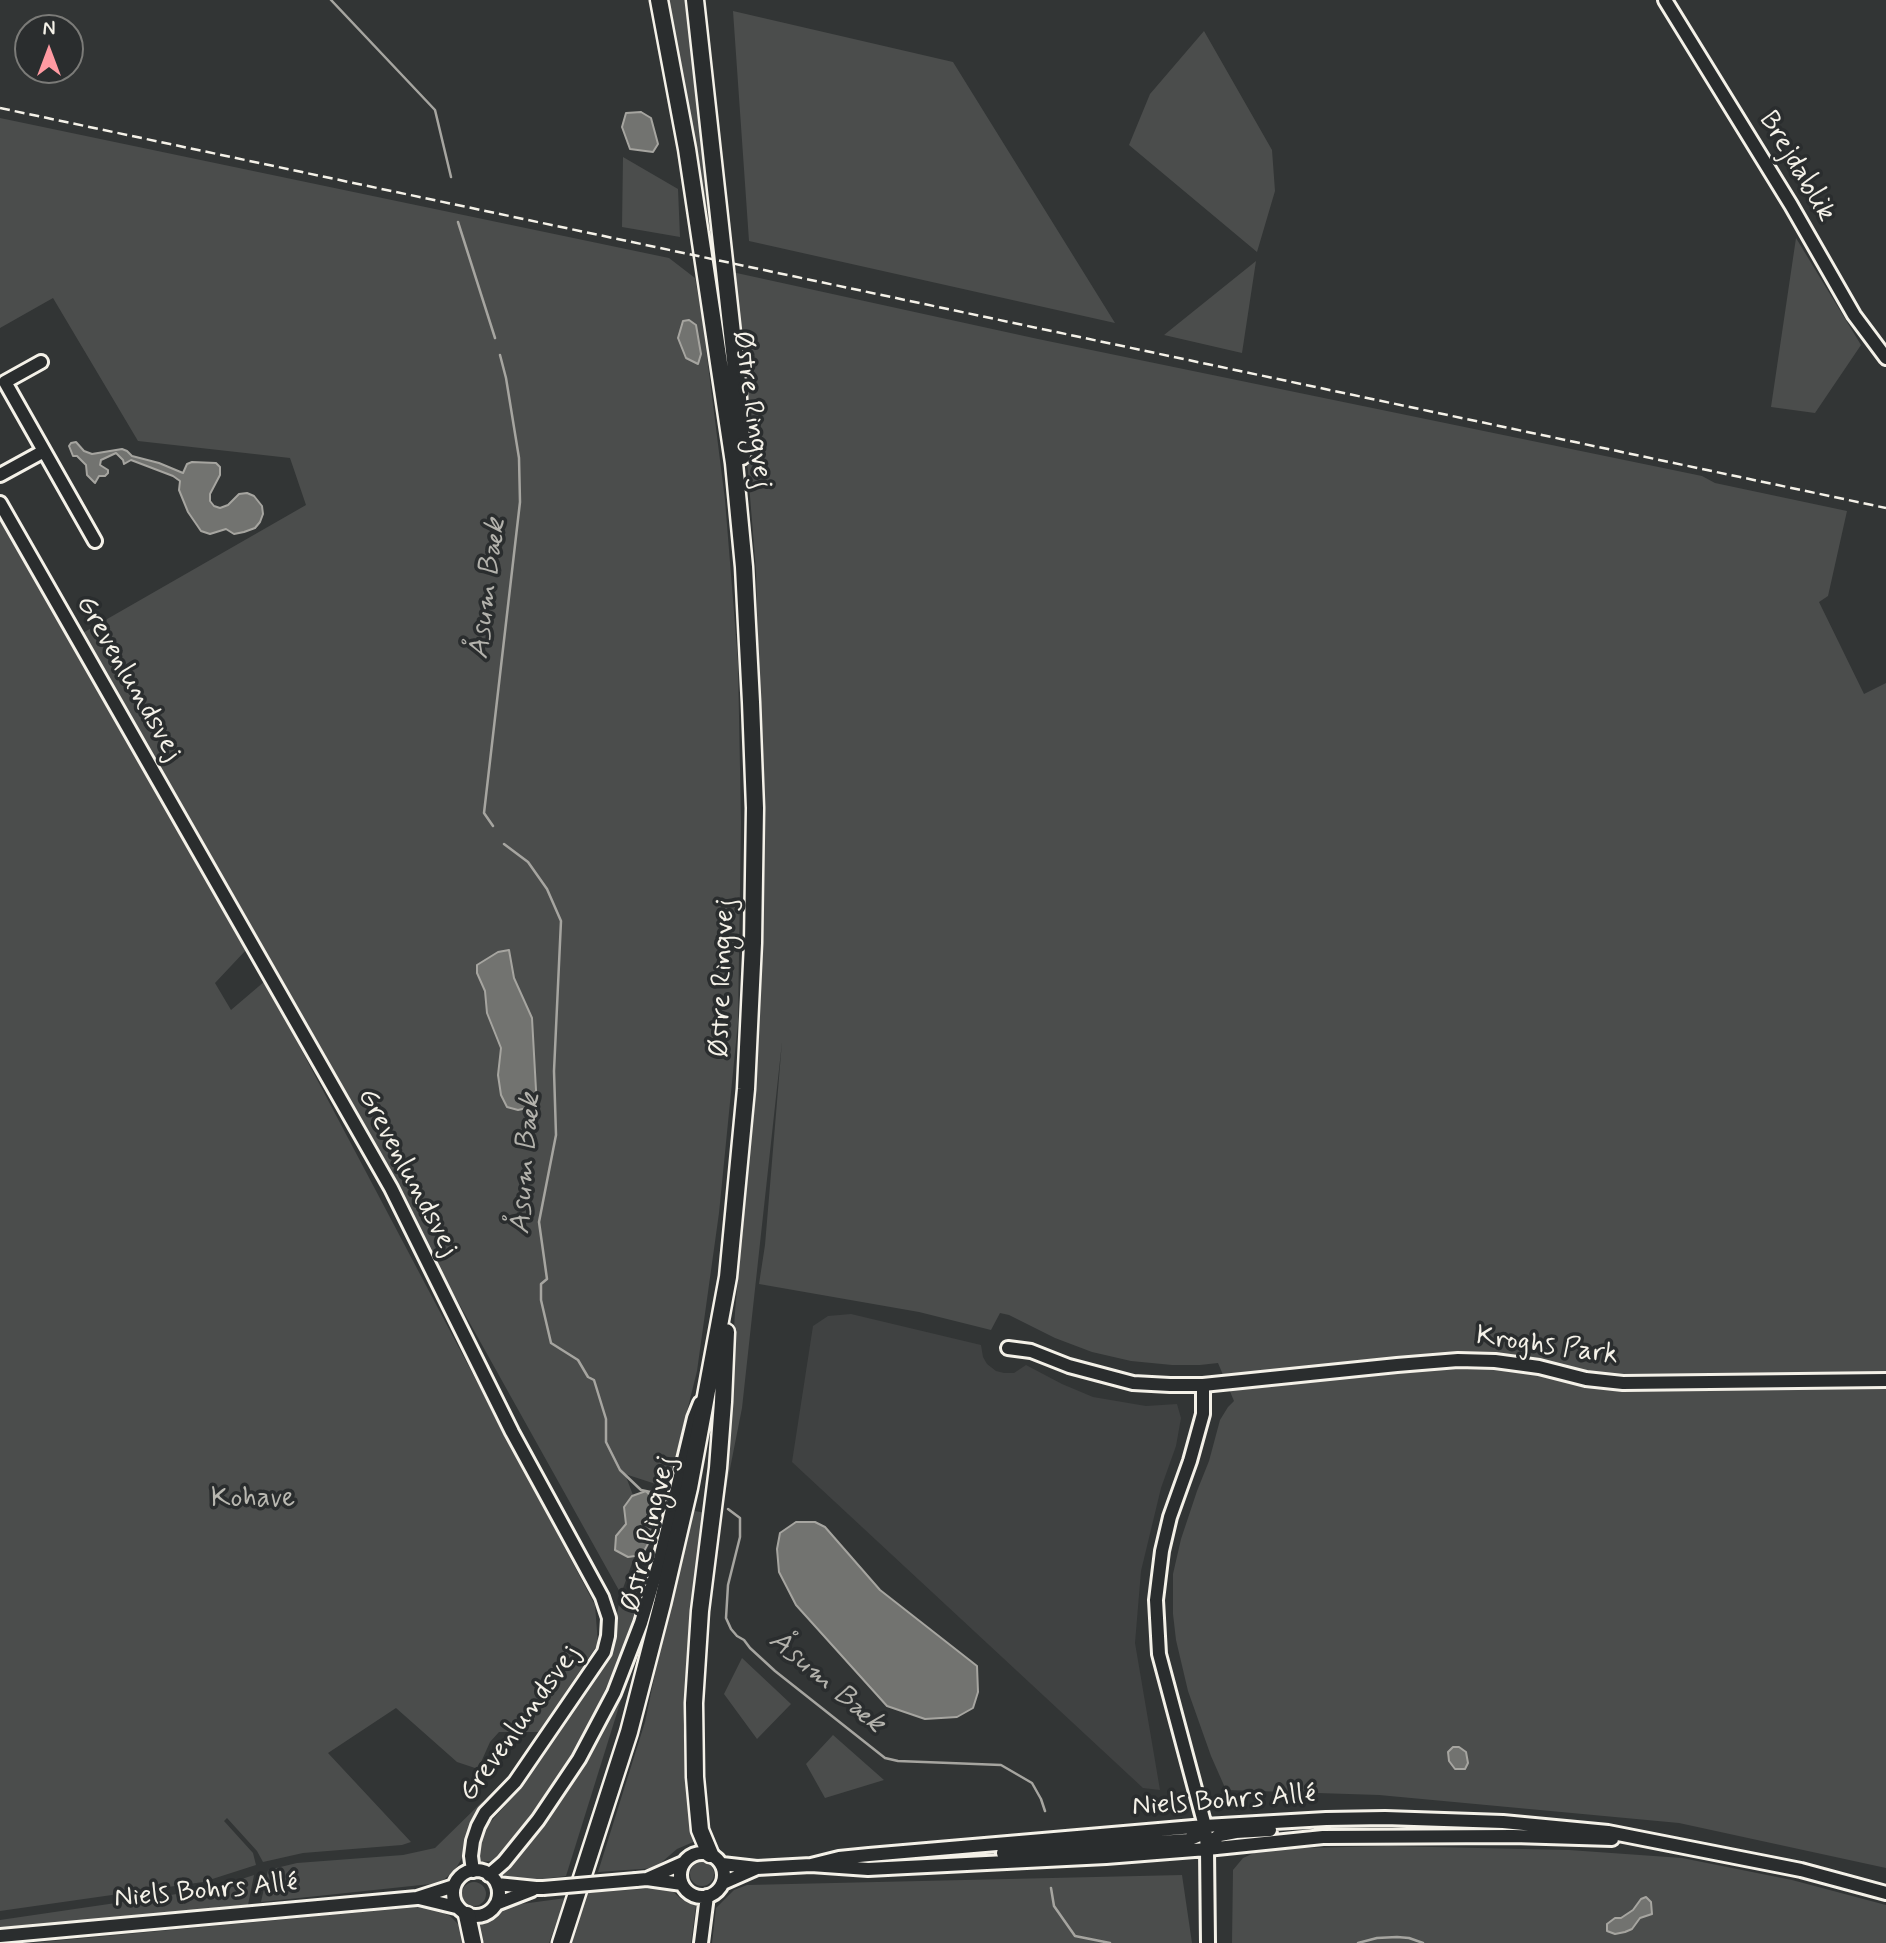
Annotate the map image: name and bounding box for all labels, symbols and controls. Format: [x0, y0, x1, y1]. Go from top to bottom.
north arrow [14, 14, 84, 84]
text: N [43, 17, 55, 42]
street label: Brejdablik [1750, 106, 1842, 228]
street label: Østre Ringvej [723, 329, 779, 491]
water label: Åsum Bæk [463, 517, 515, 661]
street label: Grevenlundsvej [67, 590, 189, 768]
street label: Østre Ringvej [704, 898, 744, 1058]
street label: Grevenlundsvej [349, 1083, 465, 1263]
water label: Åsum Bæk [504, 1092, 550, 1236]
street label: Kroghs Park [1474, 1320, 1620, 1374]
street label: Østre Ringvej [616, 1453, 684, 1615]
park label: Kohave [211, 1483, 295, 1517]
water label: Åsum Bæk [760, 1624, 892, 1742]
street label: Grevenlundsvej [453, 1639, 589, 1809]
street label: Niels Bohrs Allé [1131, 1779, 1317, 1825]
street label: Niels Bohrs Allé [113, 1867, 299, 1917]

